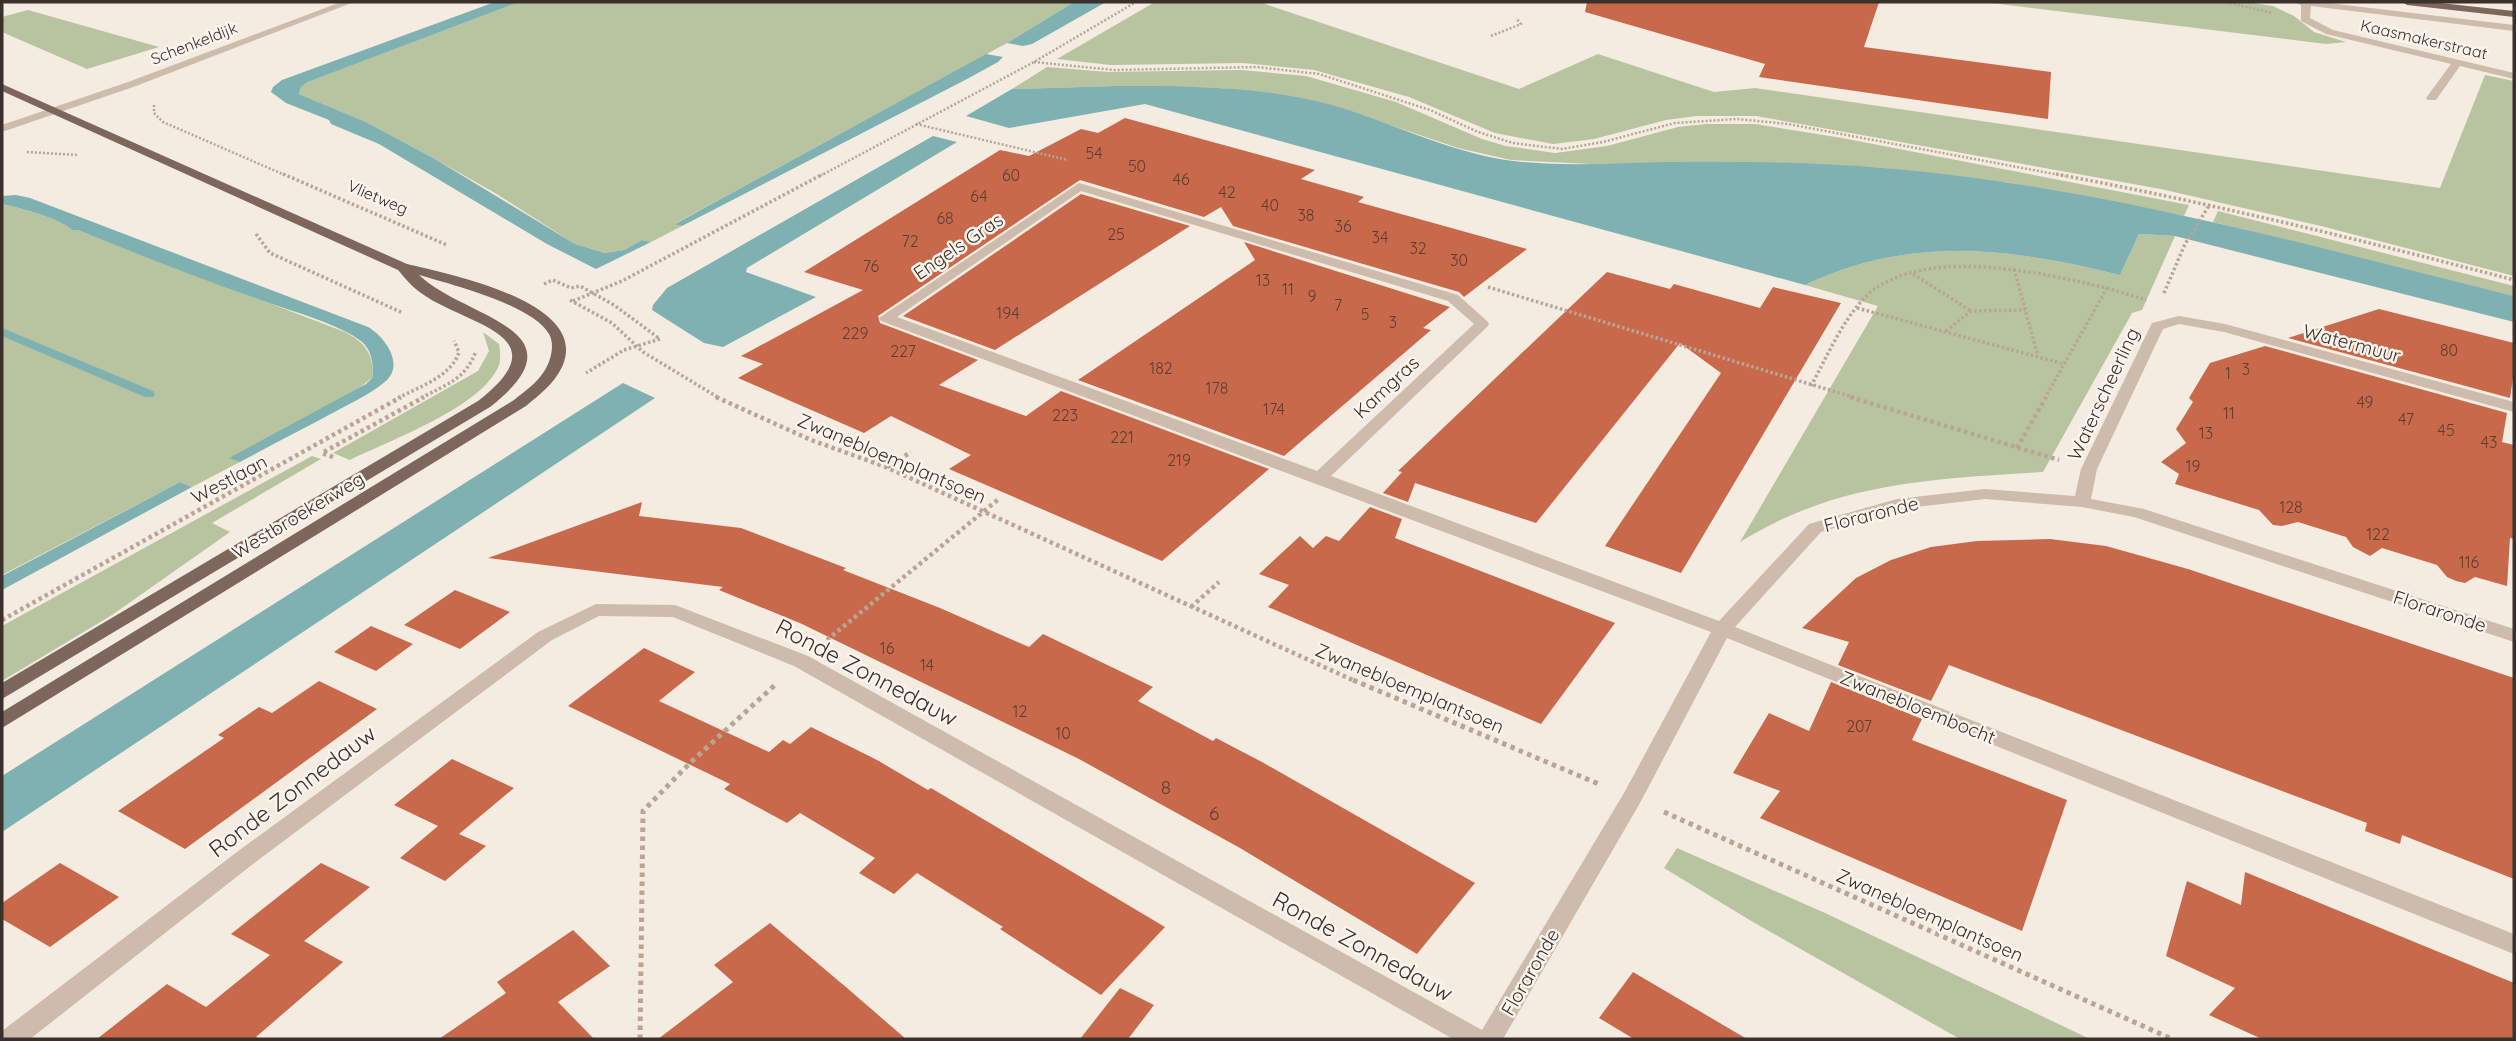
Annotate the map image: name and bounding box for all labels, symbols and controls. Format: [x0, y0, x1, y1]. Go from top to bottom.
street label: Kaasmakerstraat [2359, 15, 2489, 63]
street label: Schenkeldijk [148, 17, 240, 69]
house number: 54 [1085, 143, 1103, 163]
house number: 50 [1128, 156, 1146, 176]
house number: 60 [1002, 165, 1020, 185]
house number: 46 [1172, 169, 1190, 189]
street label: Vlietweg [345, 175, 411, 219]
house number: 42 [1218, 182, 1236, 202]
house number: 64 [970, 186, 988, 206]
house number: 40 [1261, 195, 1279, 215]
house number: 38 [1297, 205, 1315, 225]
street label: Engels Gras [909, 207, 1008, 285]
house number: 68 [936, 208, 954, 228]
house number: 36 [1335, 216, 1352, 236]
house number: 25 [1107, 224, 1125, 244]
house number: 34 [1372, 227, 1388, 247]
house number: 72 [901, 231, 919, 251]
house number: 32 [1409, 238, 1427, 258]
house number: 30 [1450, 250, 1468, 270]
house number: 76 [863, 256, 880, 276]
house number: 13 [1256, 270, 1270, 290]
house number: 11 [1282, 279, 1294, 299]
house number: 9 [1308, 286, 1317, 306]
house number: 7 [1334, 295, 1342, 315]
house number: 194 [996, 303, 1020, 323]
house number: 5 [1361, 304, 1369, 324]
house number: 3 [1389, 312, 1397, 332]
street label: Watermuur [2300, 318, 2404, 368]
house number: 229 [842, 323, 868, 343]
street label: Waterscheerling [2062, 324, 2144, 464]
house number: 80 [2440, 340, 2458, 360]
house number: 227 [890, 341, 916, 361]
street label: Kamgras [1348, 351, 1424, 423]
house number: 182 [1149, 358, 1173, 378]
house number: 3 [2242, 359, 2250, 379]
house number: 1 [2225, 363, 2231, 383]
house number: 178 [1206, 378, 1228, 398]
house number: 49 [2356, 392, 2374, 412]
house number: 174 [1263, 399, 1285, 419]
house number: 11 [2223, 403, 2235, 423]
house number: 223 [1052, 405, 1078, 425]
street label: Zwanebloemplantsoen [794, 407, 990, 509]
house number: 47 [2398, 409, 2414, 429]
house number: 45 [2437, 420, 2455, 440]
house number: 13 [2199, 423, 2213, 443]
house number: 221 [1110, 427, 1134, 447]
house number: 43 [2481, 432, 2497, 452]
street label: Westlaan [187, 449, 271, 509]
house number: 219 [1167, 450, 1191, 470]
house number: 19 [2186, 456, 2200, 476]
street label: Westbroekerweg [227, 466, 369, 564]
street label: Floraronde [1821, 491, 1921, 537]
house number: 128 [2279, 497, 2303, 517]
house number: 122 [2366, 524, 2390, 544]
house number: 116 [2459, 552, 2480, 572]
street label: Floraronde [2390, 585, 2490, 637]
street label: Ronde Zonnedauw [771, 612, 963, 732]
street label: Zwanebloemplantsoen [1312, 637, 1508, 739]
house number: 16 [880, 638, 895, 658]
house number: 14 [920, 655, 934, 675]
street label: Zwanebloembocht [1837, 665, 1999, 749]
house number: 12 [1013, 701, 1028, 721]
house number: 207 [1846, 716, 1872, 736]
street label: Ronde Zonnedauw [203, 719, 381, 863]
house number: 10 [1055, 723, 1071, 743]
house number: 8 [1161, 775, 1171, 799]
house number: 6 [1209, 801, 1219, 825]
street label: Zwanebloemplantsoen [1833, 863, 2027, 967]
street label: Ronde Zonnedauw [1268, 884, 1458, 1008]
street label: Floraronde [1495, 924, 1565, 1020]

